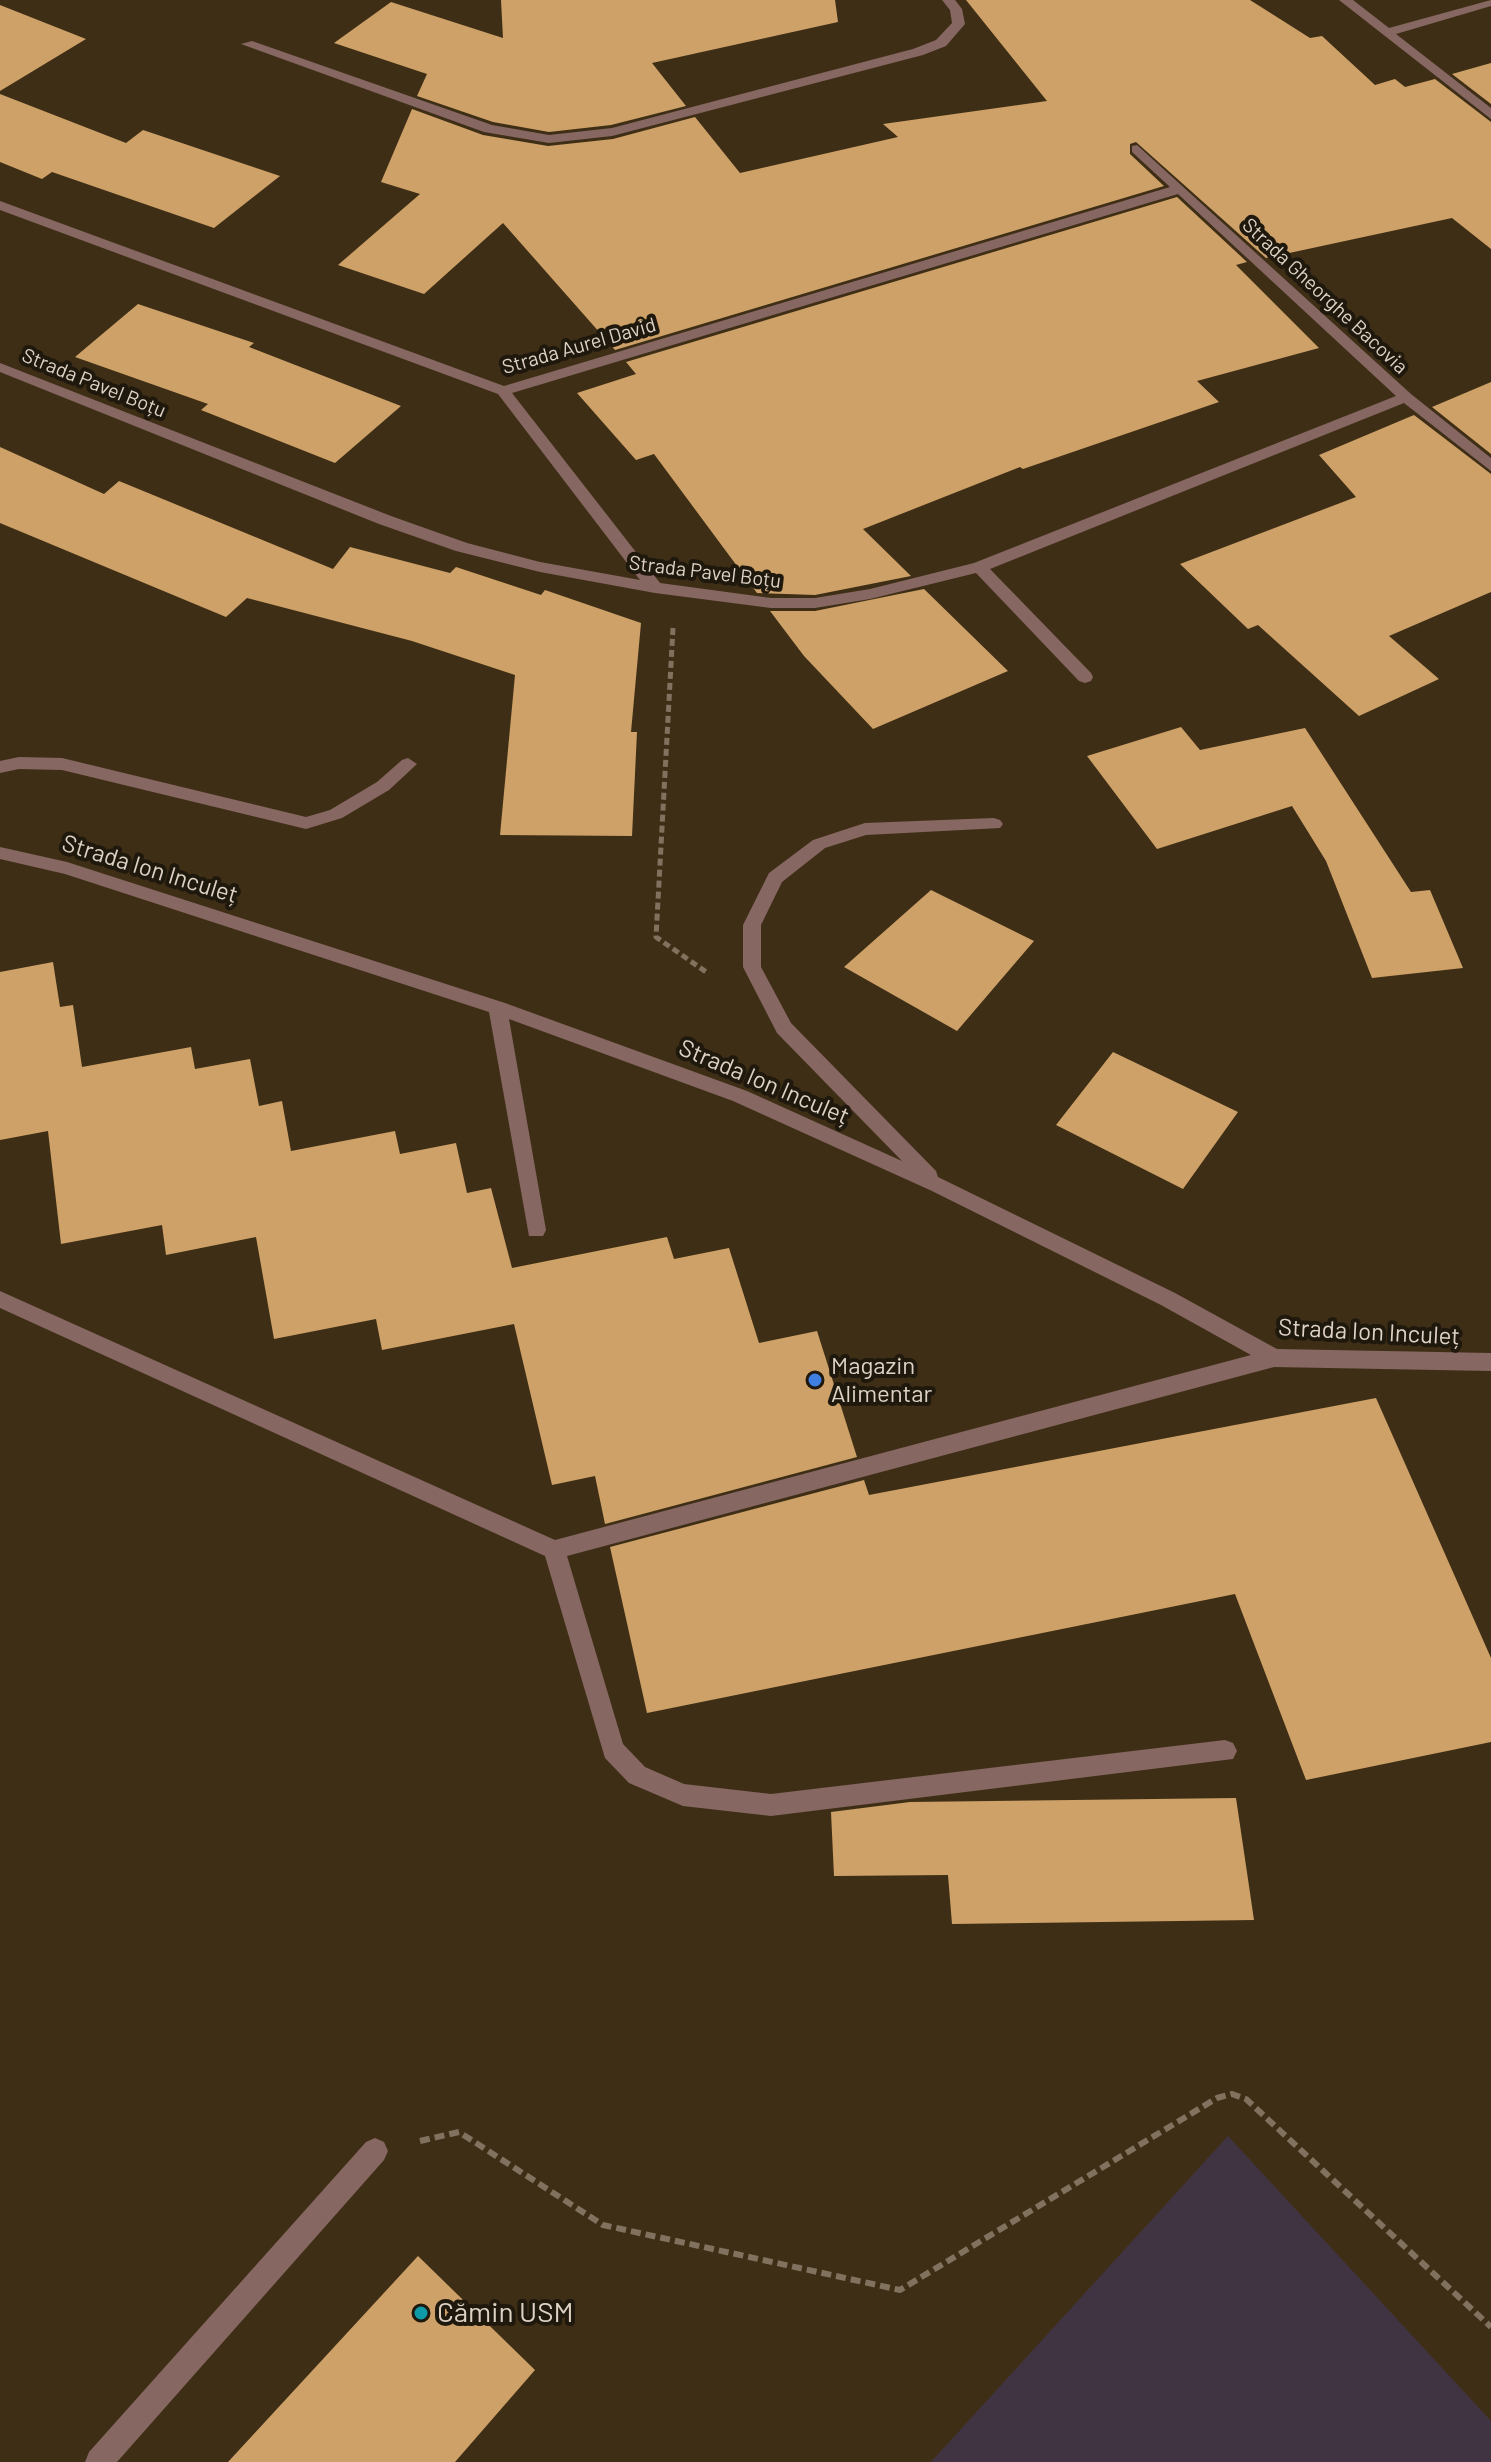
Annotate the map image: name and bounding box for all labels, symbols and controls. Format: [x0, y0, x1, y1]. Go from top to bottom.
street label: Strada Gheorghe Bacovia [1237, 213, 1413, 379]
street label: Strada Aurel David [499, 313, 659, 379]
street label: Strada Pavel Boțu [18, 343, 170, 423]
street label: Strada Pavel Boțu [628, 551, 782, 593]
street label: Strada Ion Inculeț [59, 829, 241, 909]
street label: Strada Ion Inculeț [675, 1033, 853, 1131]
street label: Strada Ion Inculeț [1277, 1313, 1461, 1351]
place label: Magazin Alimentar [831, 1352, 932, 1408]
marker: Magazin Alimentar [806, 1371, 824, 1389]
place label: Cămin USM [437, 2296, 574, 2330]
marker: Cămin USM [412, 2304, 430, 2322]

